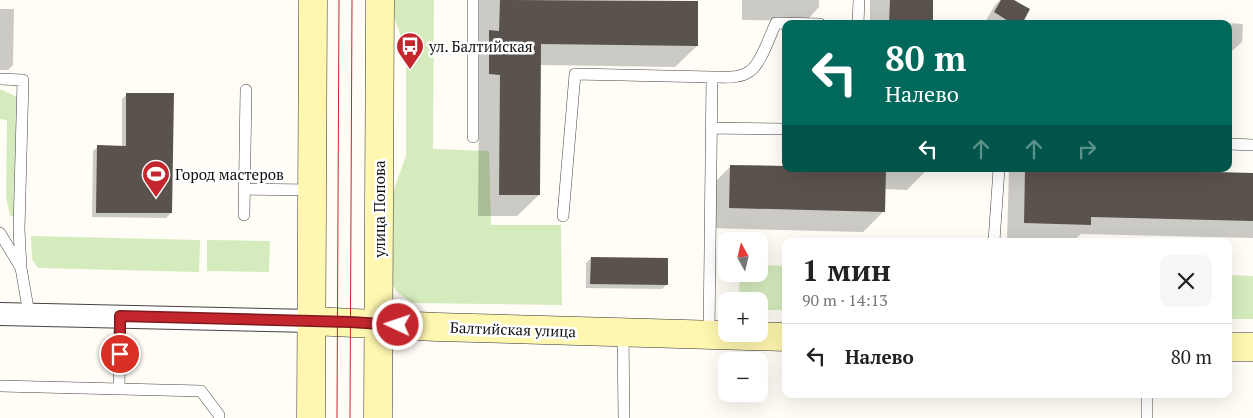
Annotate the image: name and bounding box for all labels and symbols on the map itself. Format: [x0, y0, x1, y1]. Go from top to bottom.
bus stop icon: ул. Балтийская [395, 31, 425, 70]
place label: ул. Балтийская [428, 36, 533, 56]
sports icon: Город мастеров [141, 159, 171, 198]
street label: улица Попова [369, 160, 389, 259]
place label: Город мастеров [175, 164, 284, 184]
north arrow [718, 232, 768, 282]
position arrow [371, 298, 423, 350]
street label: Балтийская улица [450, 317, 577, 341]
pin [99, 333, 141, 375]

